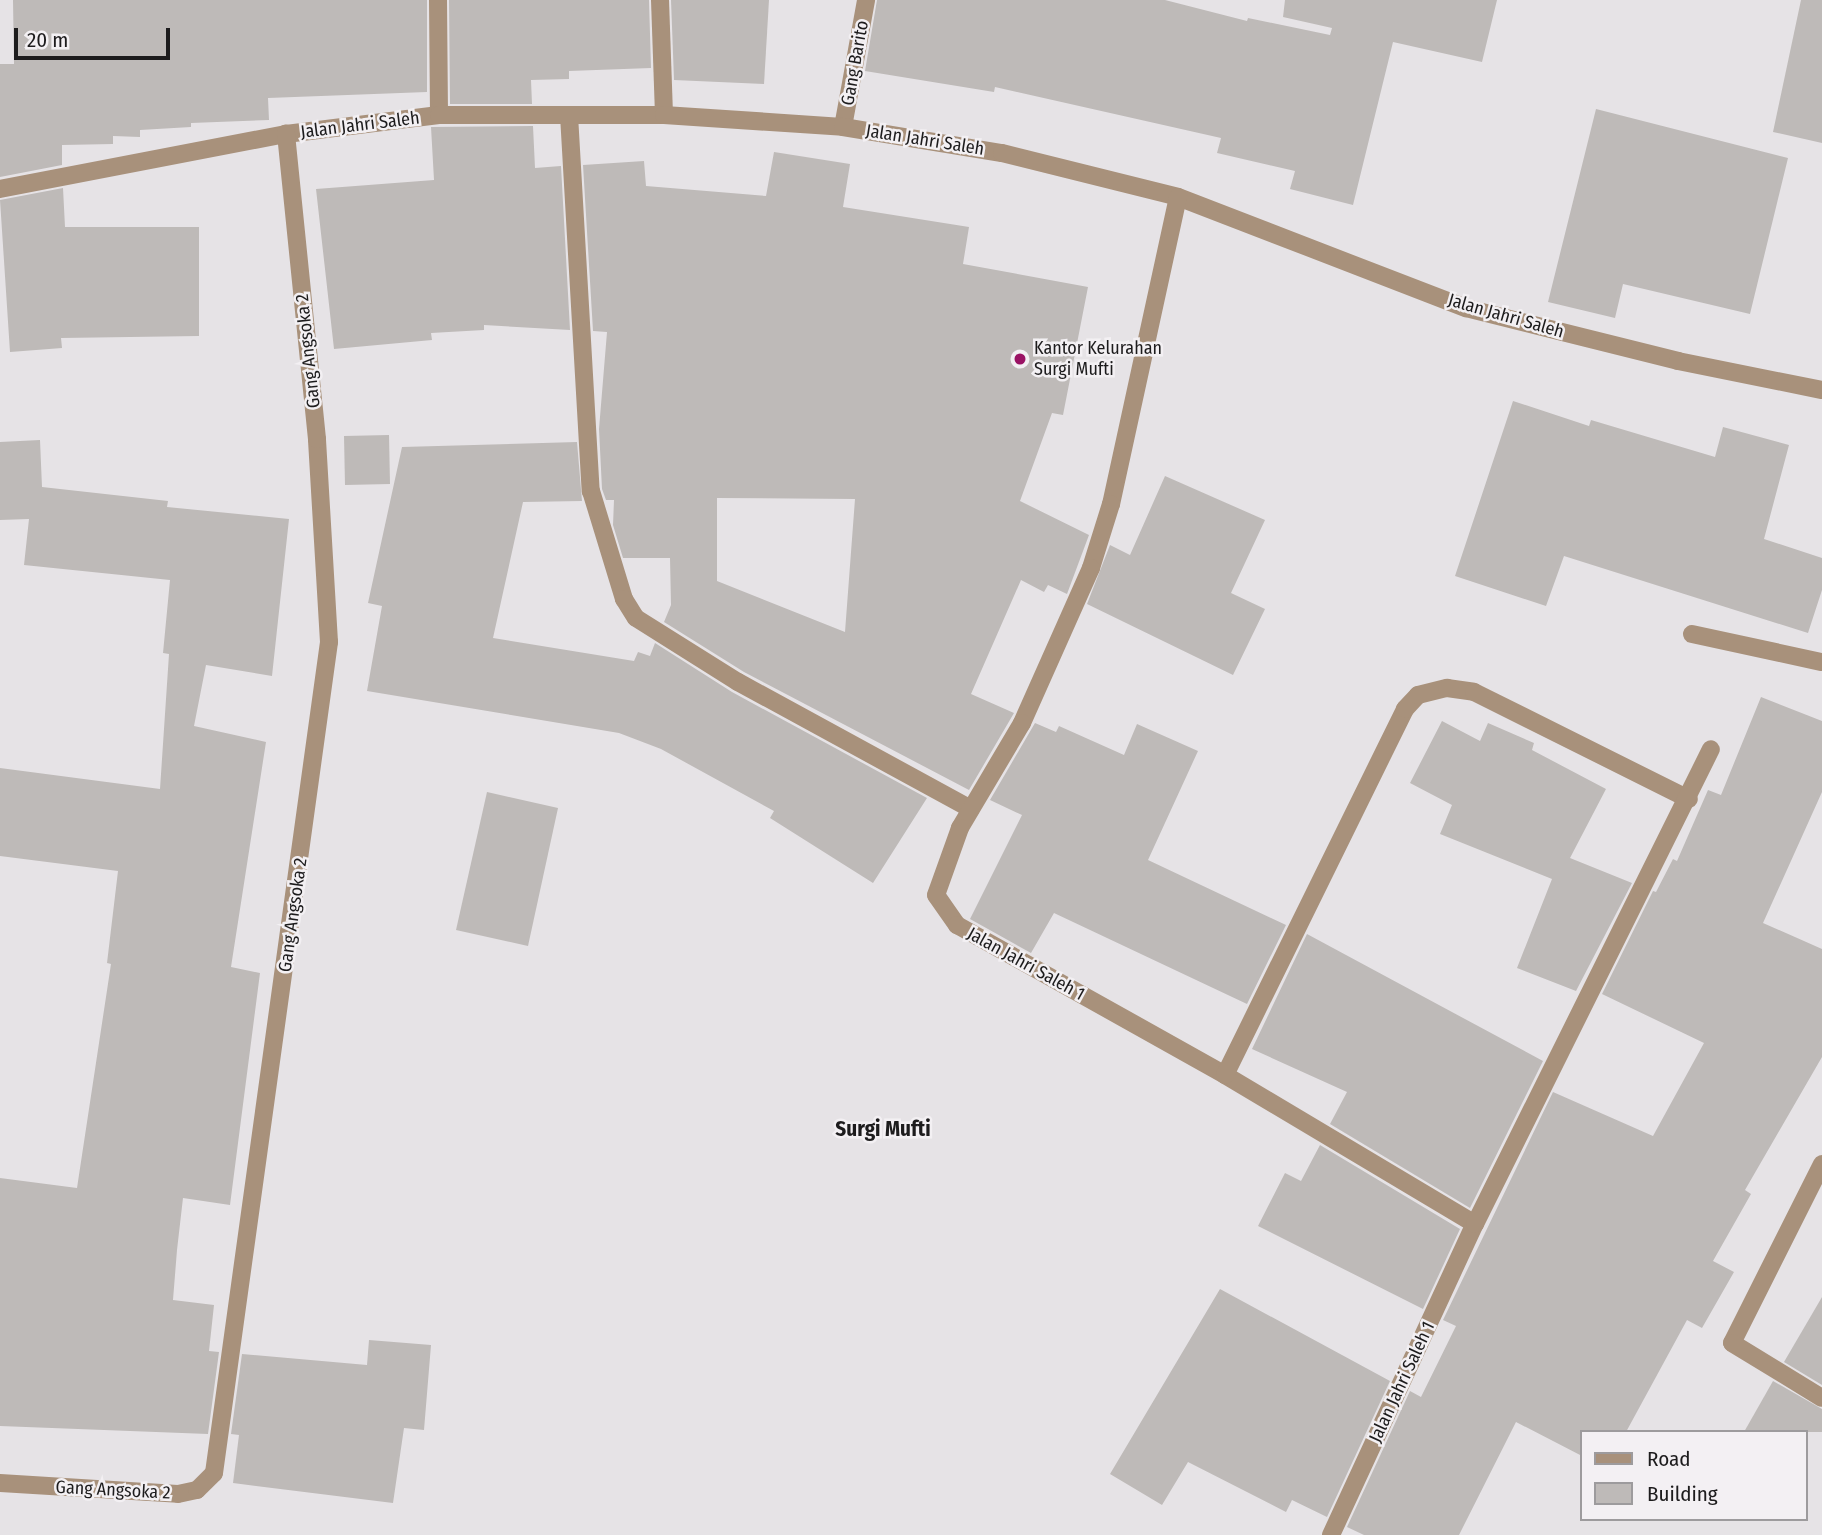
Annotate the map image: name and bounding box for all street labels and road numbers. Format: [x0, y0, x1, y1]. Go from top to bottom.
street label: Gang Barito [837, 19, 873, 107]
street label: Jalan Jahri Saleh [299, 107, 421, 143]
street label: Jalan Jahri Saleh [864, 120, 986, 160]
street label: Jalan Jahri Saleh [1446, 289, 1566, 343]
street label: Gang Angsoka 2 [291, 293, 325, 409]
street label: Gang Angsoka 2 [274, 857, 312, 973]
street label: Jalan Jahri Saleh 1 [964, 923, 1088, 1005]
street label: Jalan Jahri Saleh 1 [1365, 1318, 1439, 1446]
street label: Gang Angsoka 2 [55, 1476, 171, 1504]

